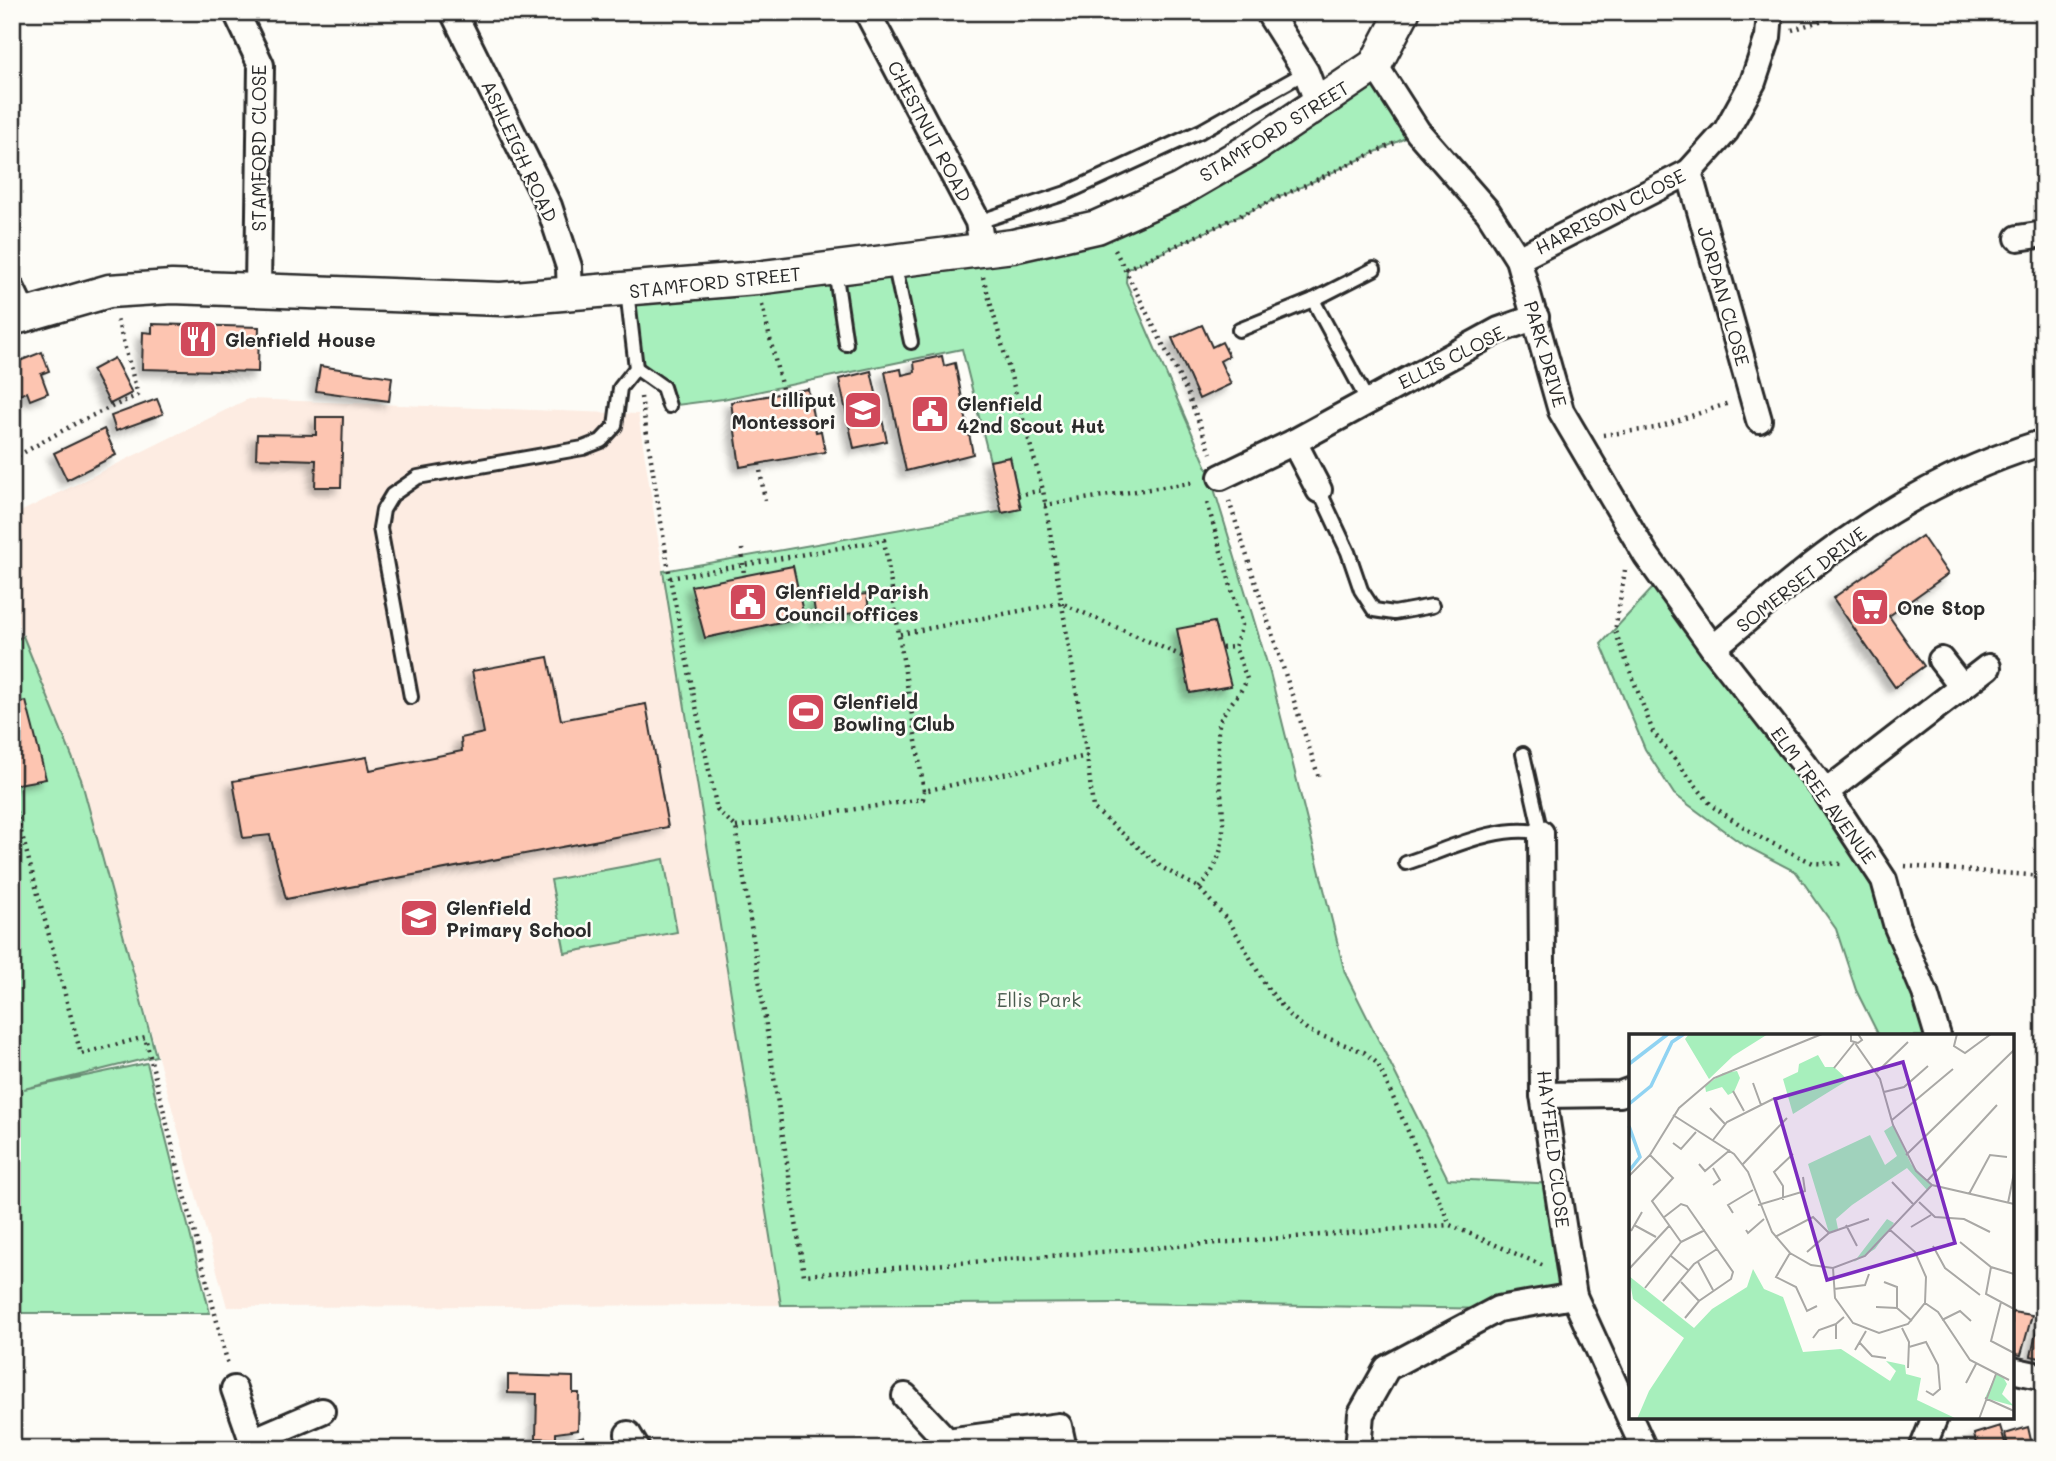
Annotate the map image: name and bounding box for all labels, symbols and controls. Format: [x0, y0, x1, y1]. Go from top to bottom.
street label: CHESTNUT ROAD [882, 56, 978, 206]
street label: STAMFORD CLOSE [246, 65, 271, 231]
street label: STAMFORD STREET [1194, 75, 1354, 187]
street label: ASHLEIGH ROAD [476, 76, 564, 226]
street label: HARRISON CLOSE [1531, 162, 1689, 260]
street label: JORDAN CLOSE [1692, 223, 1756, 369]
street label: STAMFORD STREET [628, 261, 802, 303]
street label: PARK DRIVE [1519, 298, 1573, 410]
restaurant icon: Glenfield House [177, 318, 219, 360]
street label: ELLIS CLOSE [1394, 319, 1509, 395]
place label: Glenfield House [225, 327, 375, 352]
place label: Lilliput Montessori [731, 387, 836, 434]
school or university icon: Lilliput Montessori [842, 389, 884, 431]
place label: Glenfield 42nd Scout Hut [957, 391, 1105, 438]
public building icon: Glenfield 42nd Scout Hut [909, 393, 951, 435]
street label: SOMERSET DRIVE [1731, 520, 1871, 638]
place label: Glenfield Parish Council offices [775, 579, 928, 626]
public building icon: Glenfield Parish Council offices [727, 581, 769, 623]
supermarket icon: One Stop [1849, 586, 1891, 628]
place label: One Stop [1897, 595, 1985, 620]
place label: Glenfield Bowling Club [833, 689, 955, 736]
sports icon: Glenfield Bowling Club [785, 691, 827, 733]
street label: ELM TREE AVENUE [1766, 721, 1882, 869]
place label: Glenfield Primary School [446, 895, 592, 942]
school or university icon: Glenfield Primary School [398, 897, 440, 939]
park label: Ellis Park [997, 987, 1081, 1012]
inset map [1629, 1034, 2014, 1419]
street label: HAYFIELD CLOSE [1532, 1069, 1576, 1229]

